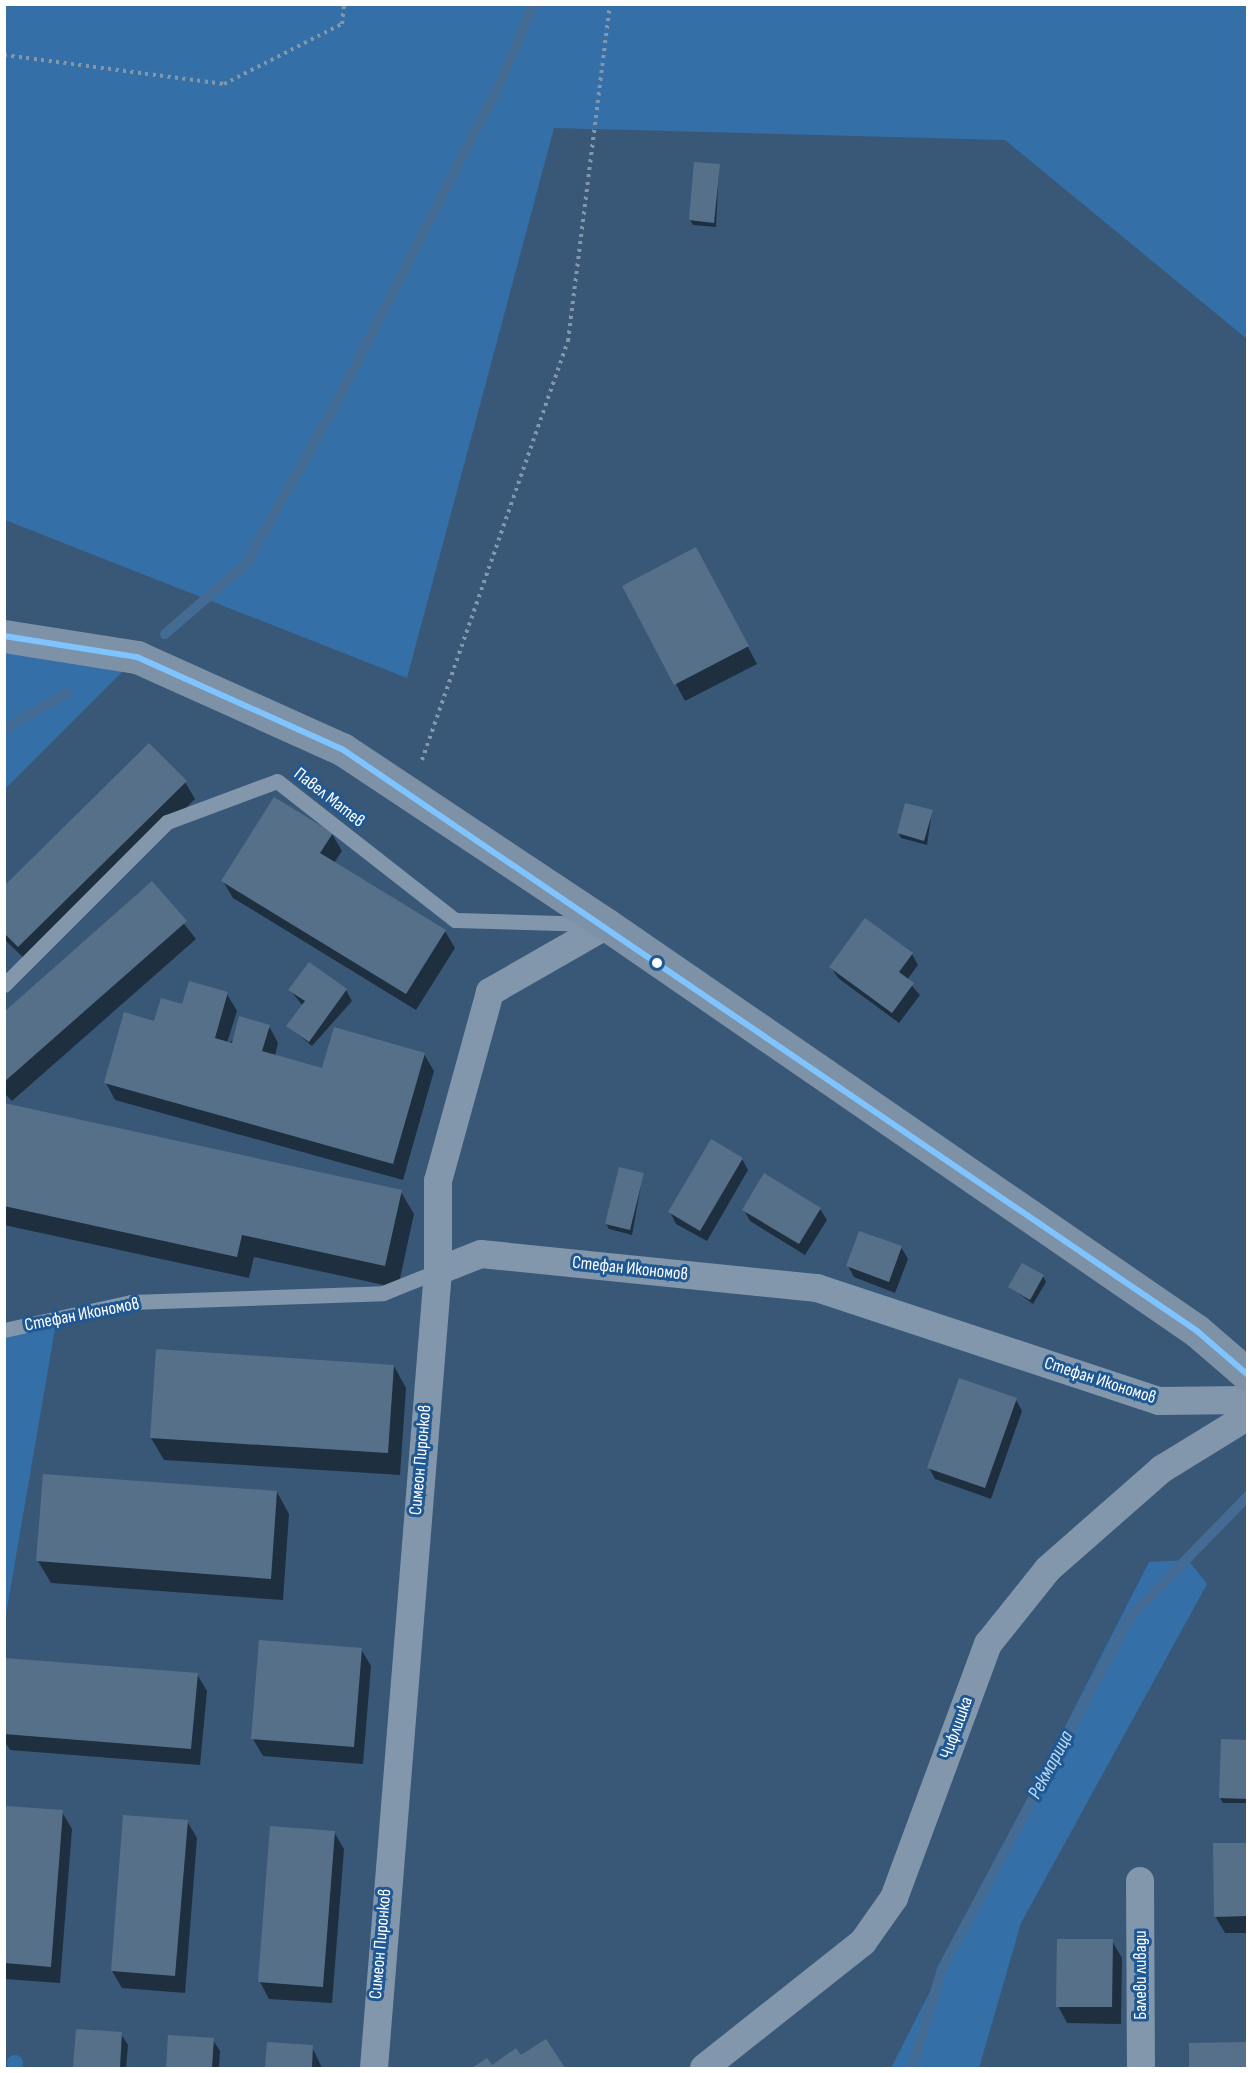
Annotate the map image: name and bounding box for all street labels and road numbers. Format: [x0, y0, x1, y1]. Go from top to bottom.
street label: Павел Матев [289, 764, 369, 832]
street label: Стефан Икономов [571, 1252, 689, 1286]
street label: Стефан Икономов [23, 1293, 141, 1337]
street label: Стефан Икономов [1041, 1353, 1159, 1409]
street label: Симеон Пиронков [405, 1404, 437, 1516]
street label: Чифлишка [936, 1694, 978, 1762]
street label: Симеон Пиронков [365, 1888, 397, 2000]
street label: Балеви ливади [1130, 1930, 1152, 2020]

